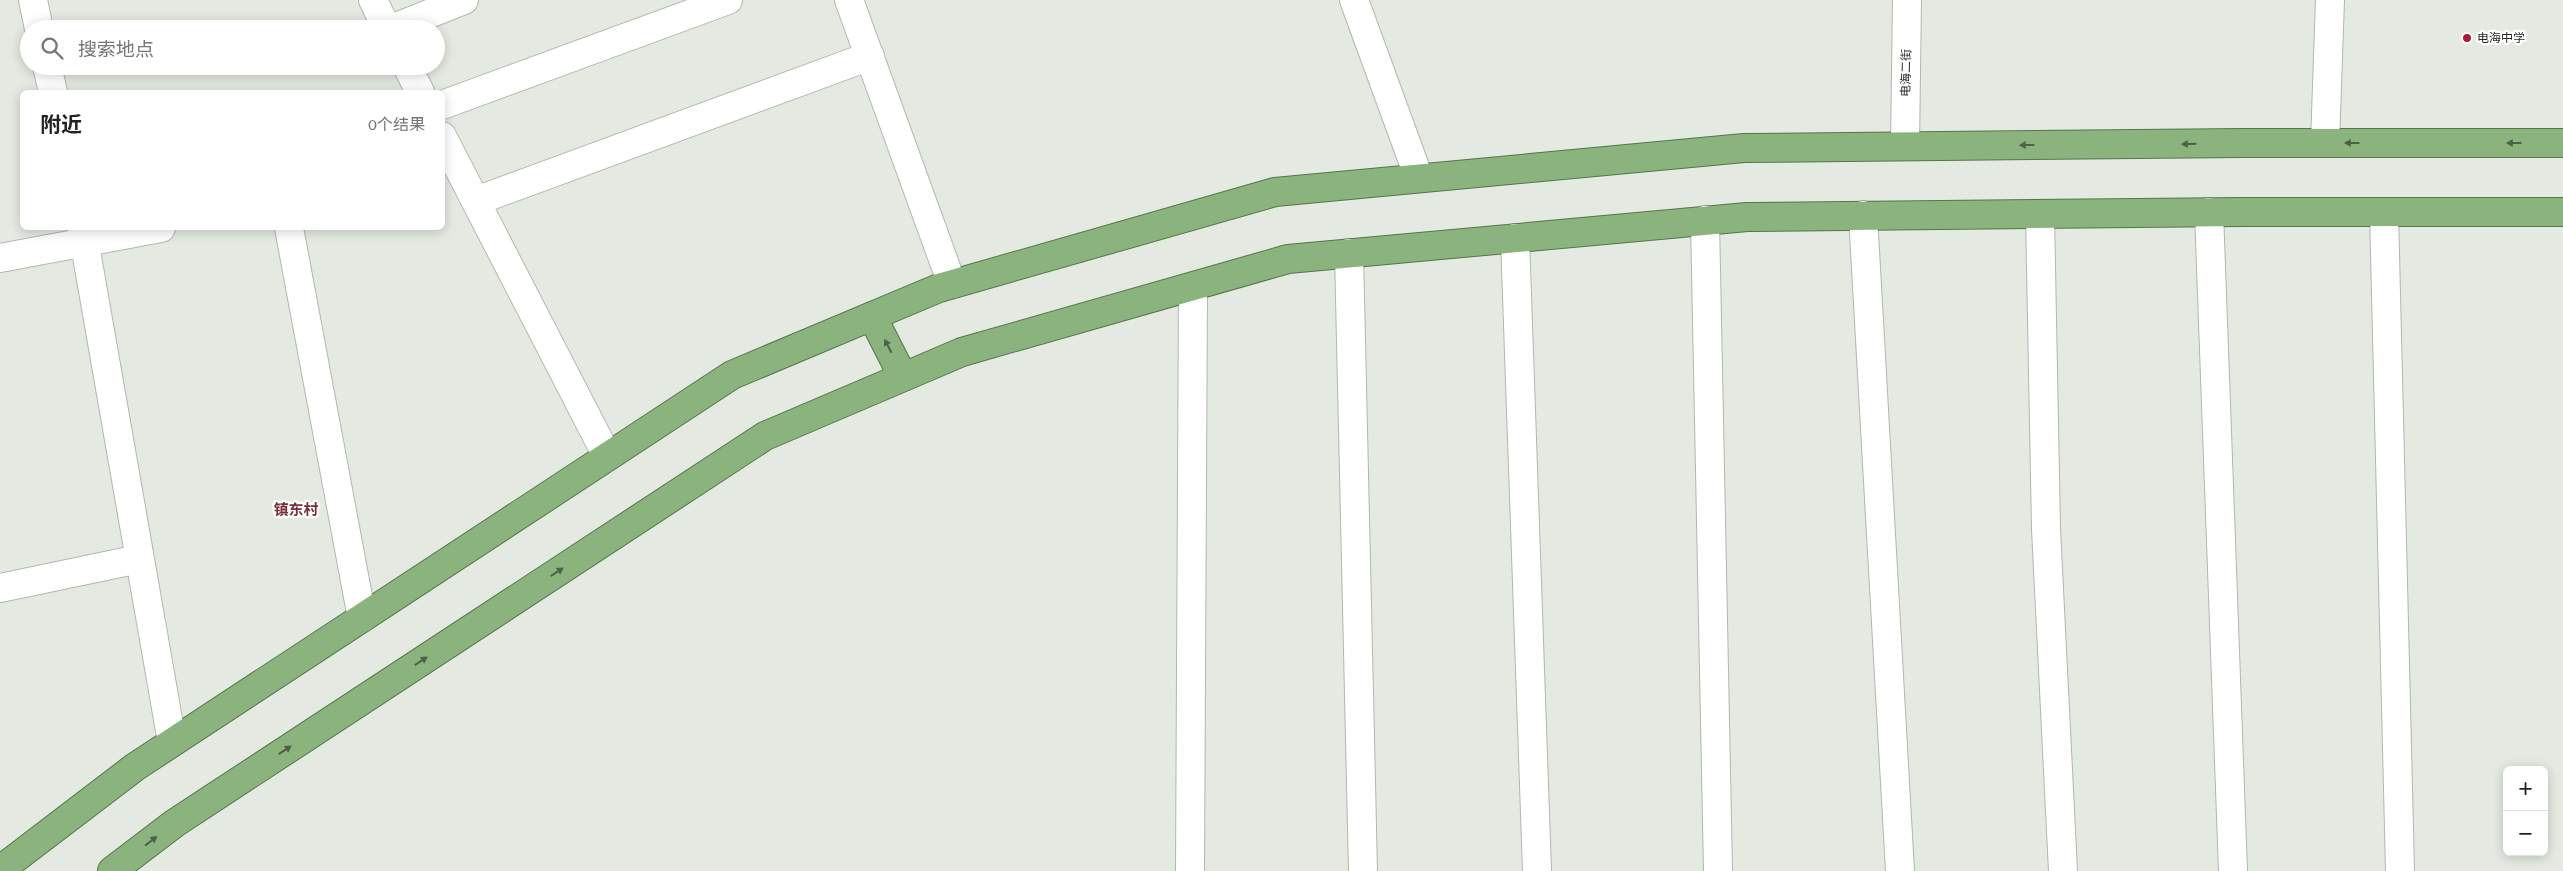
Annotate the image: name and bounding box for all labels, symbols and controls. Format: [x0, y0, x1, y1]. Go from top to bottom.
search box [20, 20, 445, 75]
place label: 电海中学 [2477, 31, 2525, 45]
marker: 电海中学 [2461, 32, 2473, 44]
icon: search [38, 34, 66, 62]
text: 搜索地点 [78, 38, 154, 61]
street label: 电海二街 [1899, 49, 1913, 97]
text: 附近 [40, 113, 82, 137]
text: 0个结果 [368, 115, 425, 134]
one-way arrow [2343, 139, 2359, 147]
one-way arrow [2506, 139, 2522, 147]
one-way arrow [2181, 140, 2197, 148]
one-way arrow [2019, 141, 2035, 149]
one-way arrow [884, 339, 892, 354]
district label: 镇东村 [273, 501, 319, 519]
one-way arrow [550, 567, 564, 577]
one-way arrow [414, 656, 428, 666]
one-way arrow [278, 746, 292, 755]
map controls [2503, 766, 2548, 856]
button: + [2503, 766, 2548, 811]
button: − [2503, 811, 2548, 856]
one-way arrow [144, 836, 157, 847]

